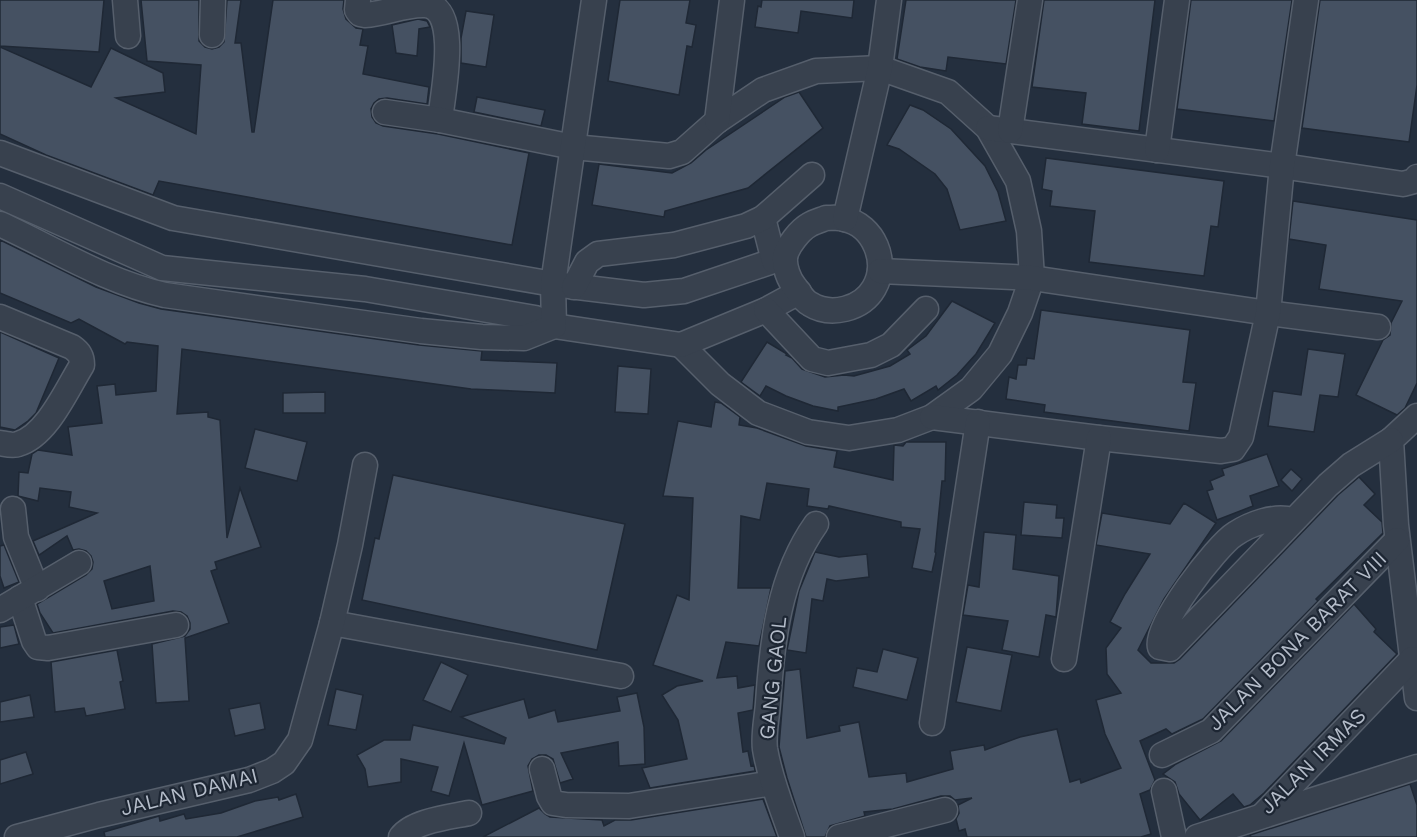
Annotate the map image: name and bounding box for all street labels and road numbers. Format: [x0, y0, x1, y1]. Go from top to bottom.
street label: JALAN BONA BARAT VIII [1202, 546, 1392, 736]
street label: GANG GAOL [754, 615, 791, 741]
street label: JALAN IRMAS [1254, 702, 1371, 819]
street label: JALAN DAMAI [118, 762, 260, 821]

